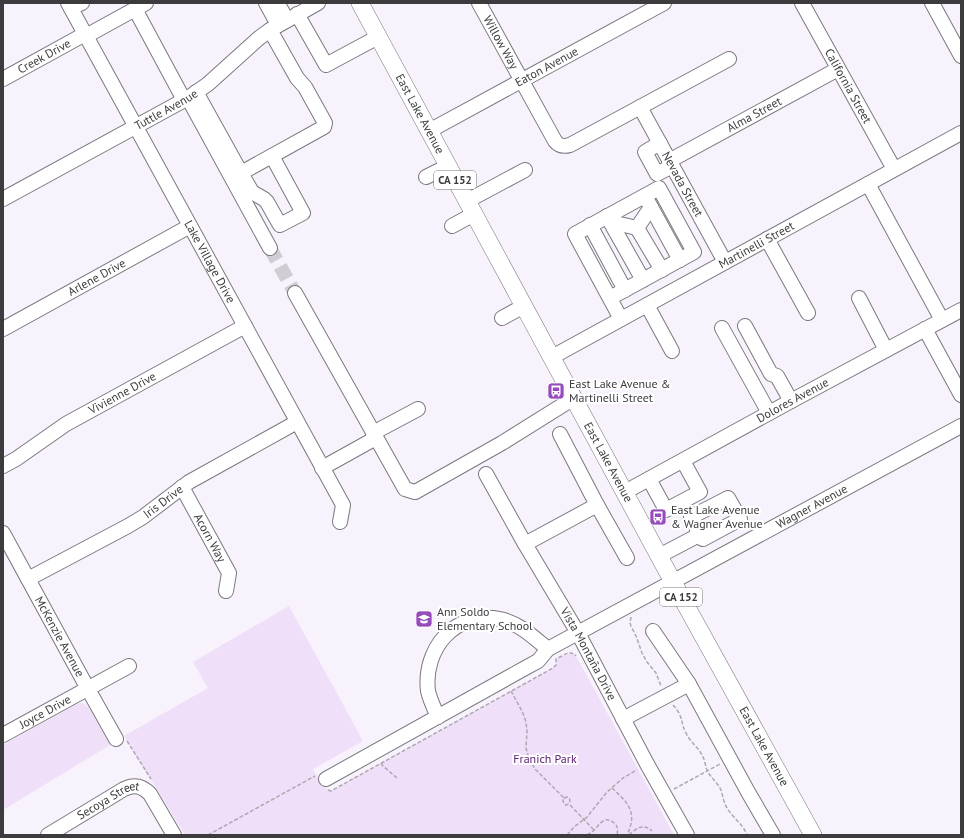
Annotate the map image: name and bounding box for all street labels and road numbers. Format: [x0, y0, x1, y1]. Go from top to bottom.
street label: Willow Way [480, 13, 522, 72]
street label: Creek Drive [15, 35, 73, 77]
street label: Eaton Avenue [512, 43, 581, 90]
street label: California Street [822, 46, 875, 126]
street label: East Lake Avenue [393, 71, 448, 156]
street label: Tuttle Avenue [132, 86, 200, 133]
street label: Alma Street [724, 93, 784, 135]
street label: Nevada Street [659, 149, 707, 219]
road number: CA 152 [434, 171, 476, 189]
street label: Lake Village Drive [181, 217, 239, 306]
street label: Martinelli Street [716, 218, 797, 271]
street label: Arlene Drive [65, 255, 128, 299]
street label: Vivienne Drive [85, 368, 158, 418]
street label: Dolores Avenue [754, 374, 831, 426]
street label: East Lake Avenue [581, 419, 636, 505]
street label: Iris Drive [140, 481, 186, 521]
street label: Wagner Avenue [773, 481, 850, 532]
street label: Acorn Way [191, 511, 230, 565]
road number: CA 152 [660, 588, 702, 606]
street label: McKenzie Avenue [32, 594, 88, 679]
street label: Vista Montaña Drive [557, 604, 620, 703]
street label: Joyce Drive [16, 691, 73, 732]
street label: East Lake Avenue [736, 704, 792, 789]
street label: Secoya Street [74, 778, 141, 823]

